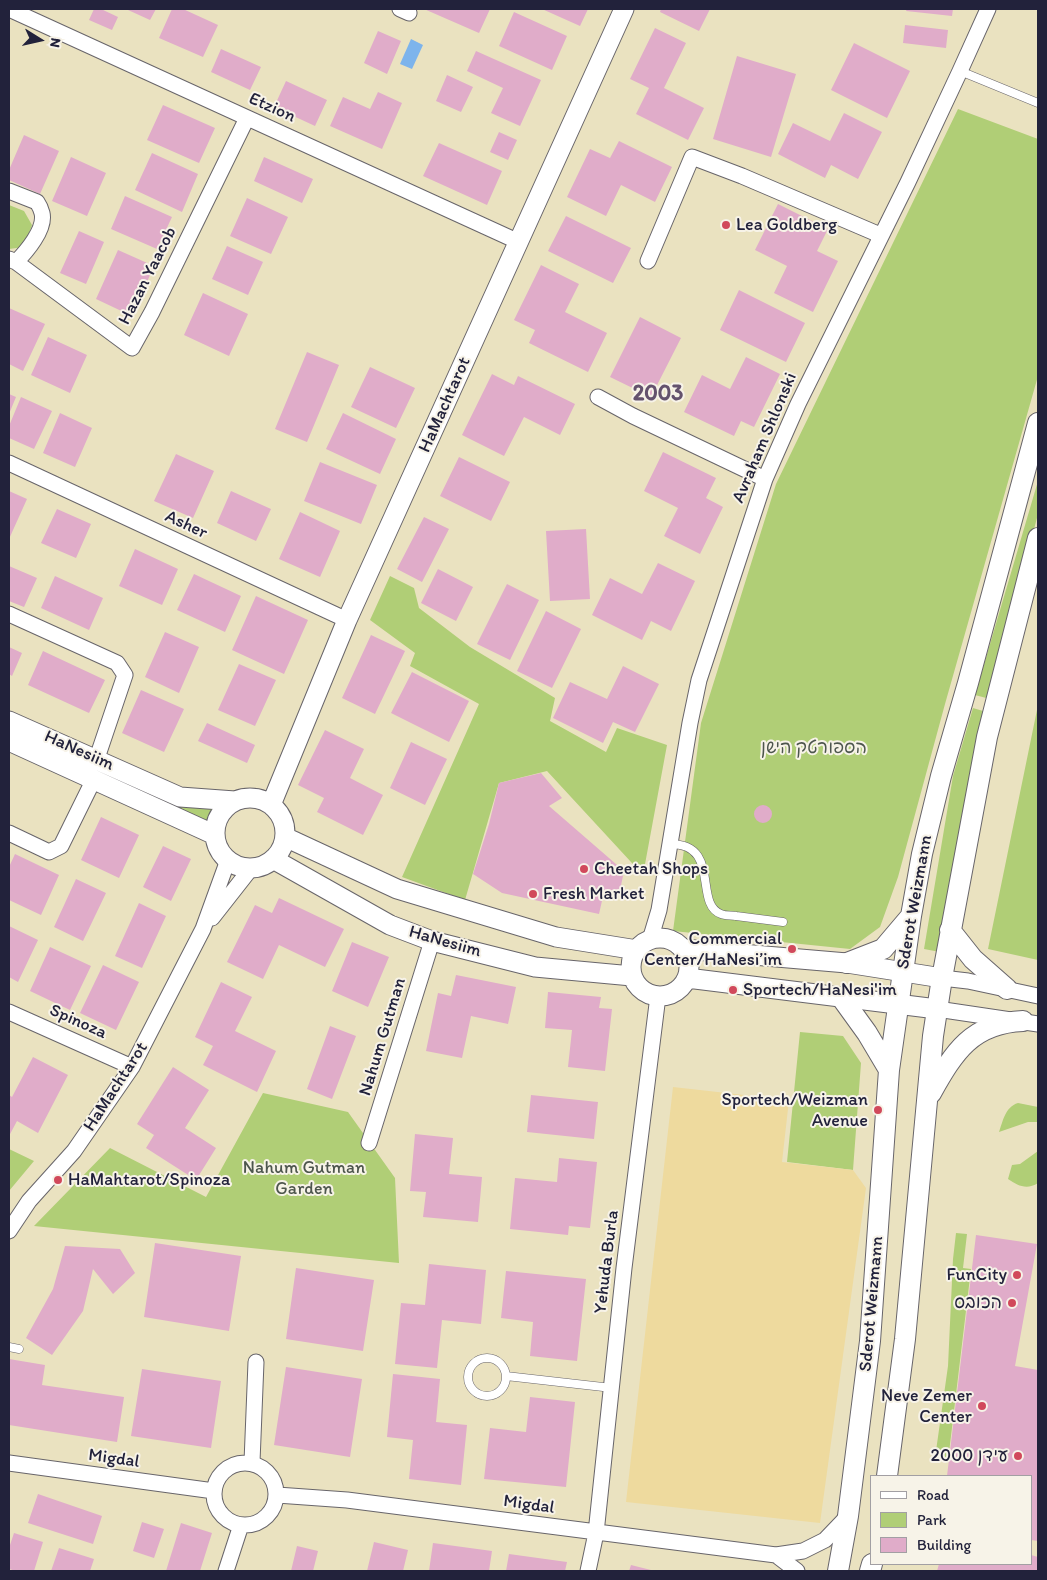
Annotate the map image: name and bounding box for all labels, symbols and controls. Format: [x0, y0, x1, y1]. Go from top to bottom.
north arrow [15, 15, 65, 65]
text: N [46, 37, 64, 49]
street label: Etzion [245, 88, 299, 128]
place label: Lea Goldberg [736, 214, 837, 236]
marker: Lea Goldberg [720, 219, 732, 231]
street label: Hazan Yaacob [114, 223, 182, 329]
street label: HaMachtarot [414, 354, 476, 456]
street label: Avraham Shlonski [728, 370, 802, 506]
district label: 2003 [633, 381, 683, 407]
street label: Asher [161, 506, 211, 544]
street label: HaNesiim [41, 726, 117, 776]
park label: הספורטק הישן [761, 737, 867, 759]
street label: Sderot Weizmann [893, 833, 937, 971]
place label: Cheetah Shops [594, 858, 708, 880]
marker: Cheetah Shops [578, 863, 590, 875]
place label: Fresh Market [543, 883, 645, 905]
marker: Fresh Market [527, 888, 539, 900]
street label: HaNesiim [406, 921, 484, 963]
place label: Commercial Center/HaNesi’im [644, 928, 782, 971]
marker: Commercial Center/HaNesi’im [786, 943, 798, 955]
street label: Nahum Gutman [355, 975, 411, 1099]
place label: Sportech/HaNesi'im [743, 979, 897, 1001]
marker: Sportech/HaNesi'im [727, 984, 739, 996]
street label: Spinoza [46, 1000, 110, 1044]
street label: HaMachtarot [79, 1038, 153, 1136]
place label: Sportech/Weizman Avenue [721, 1089, 868, 1132]
marker: Sportech/Weizman Avenue [872, 1104, 884, 1116]
park label: Nahum Gutman Garden [243, 1157, 365, 1200]
place label: HaMahtarot/Spinoza [68, 1169, 230, 1191]
marker: HaMahtarot/Spinoza [52, 1174, 64, 1186]
street label: Yehuda Burla [590, 1209, 624, 1315]
street label: Sderot Weizmann [855, 1235, 889, 1373]
place label: FunCity [946, 1264, 1007, 1286]
marker: FunCity [1011, 1269, 1023, 1281]
place label: הכובס [954, 1292, 1002, 1314]
marker: הכובס [1006, 1297, 1018, 1309]
place label: Neve Zemer Center [881, 1385, 972, 1428]
marker: Neve Zemer Center [976, 1400, 988, 1412]
street label: Migdal [87, 1445, 141, 1473]
place label: עידן 2000 [931, 1445, 1008, 1467]
marker: עידן 2000 [1012, 1450, 1024, 1462]
legend [870, 1475, 1032, 1565]
text: Road [917, 1486, 949, 1504]
street label: Migdal [502, 1491, 556, 1519]
text: Park [917, 1511, 947, 1529]
text: Building [917, 1536, 971, 1554]

